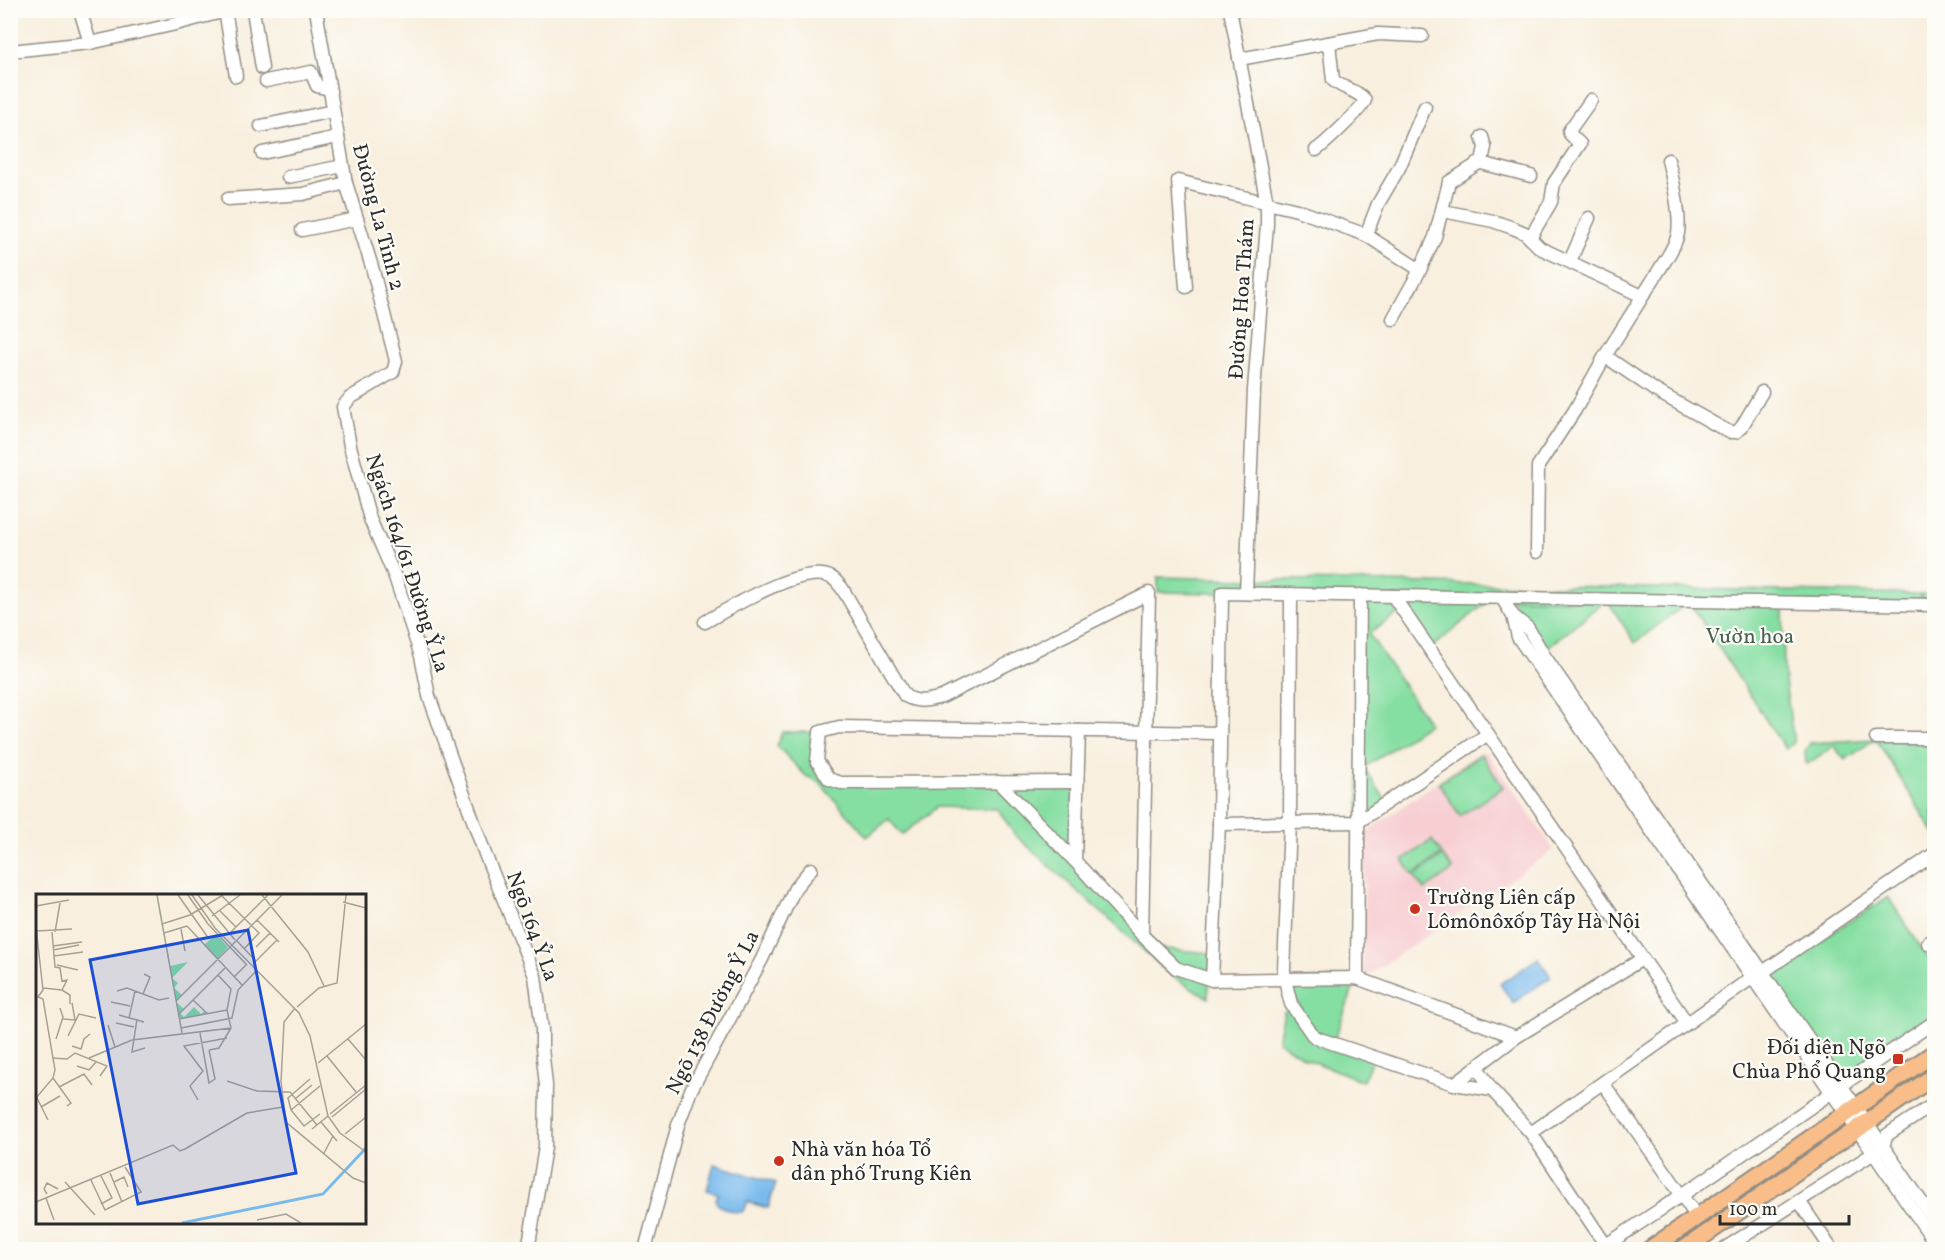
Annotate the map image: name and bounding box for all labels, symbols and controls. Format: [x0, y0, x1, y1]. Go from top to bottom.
street label: Đường La Tinh 2 [344, 141, 411, 294]
street label: Đường Hoa Thám [1222, 218, 1263, 381]
street label: Ngách 164/61 Đường Ỷ La [358, 450, 456, 677]
park label: Vườn hoa [1706, 623, 1794, 652]
street label: Ngõ 164 Ỷ La [498, 868, 565, 985]
place label: Trường Liên cấp Lômônôxốp Tây Hà Nội [1427, 884, 1640, 937]
inset map [36, 894, 366, 1224]
marker: Trường Liên cấp Lômônôxốp Tây Hà Nội [1408, 902, 1422, 916]
street label: Ngõ 138 Đường Ỷ La [659, 926, 767, 1100]
place label: Đối diện Ngõ Chùa Phổ Quang [1732, 1034, 1886, 1087]
marker: Đối diện Ngõ Chùa Phổ Quang [1891, 1052, 1905, 1066]
place label: Nhà văn hóa Tổ dân phố Trung Kiên [791, 1136, 972, 1189]
marker: Nhà văn hóa Tổ dân phố Trung Kiên [772, 1154, 786, 1168]
scale bar [1720, 1188, 1849, 1226]
text: 100 m [1729, 1198, 1778, 1223]

